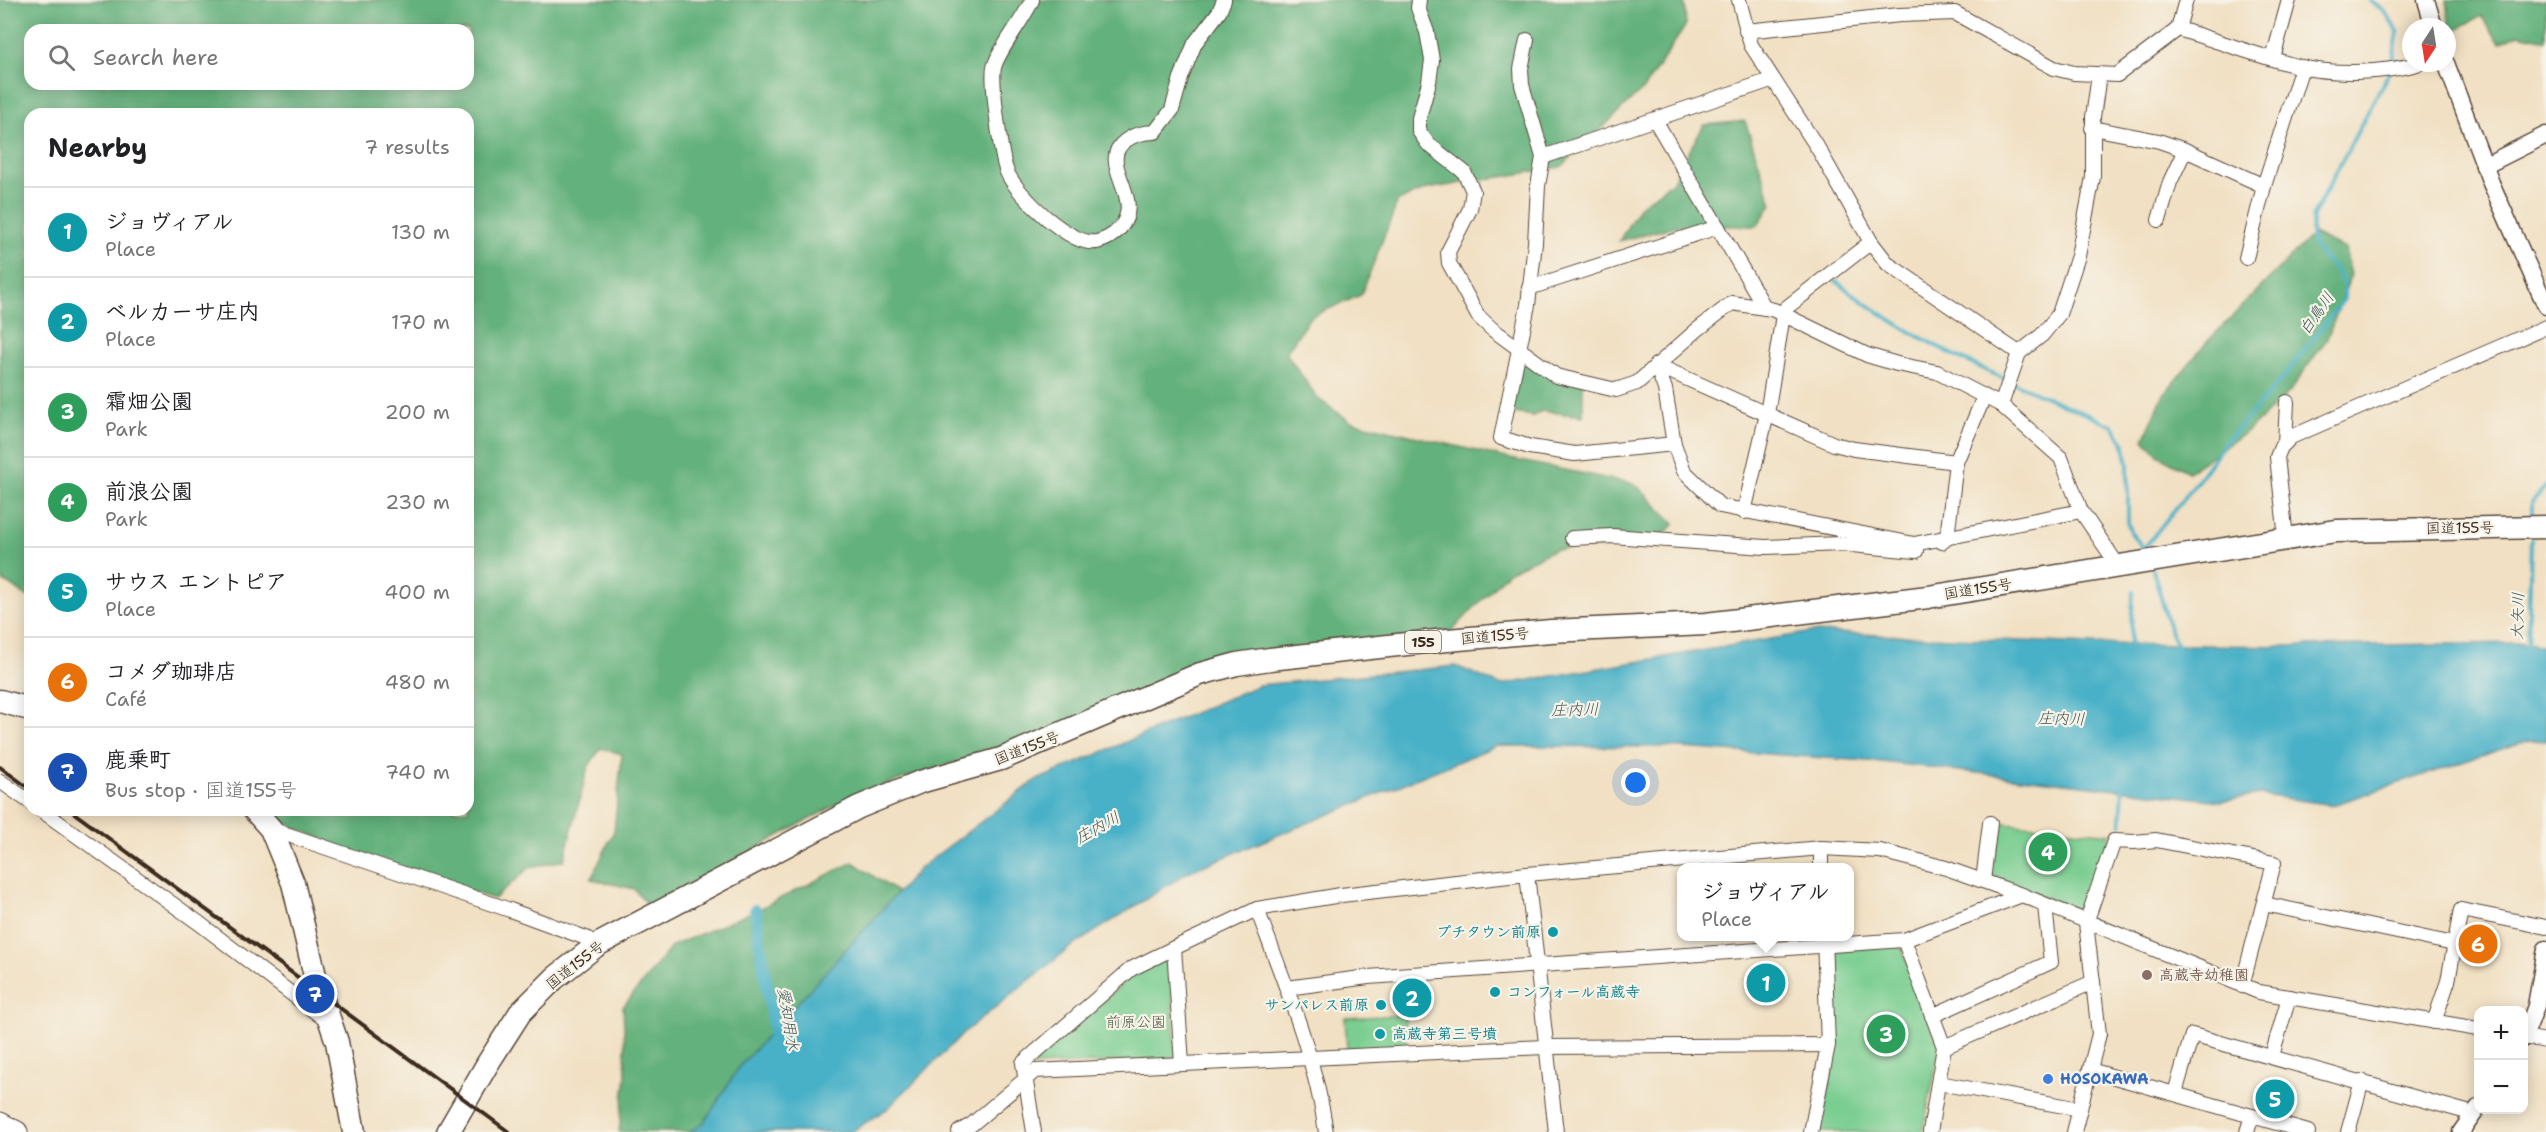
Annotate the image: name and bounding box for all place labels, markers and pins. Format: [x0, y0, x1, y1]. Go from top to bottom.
pin: 4 [2028, 830, 2068, 874]
place label: プチタウン前原 [1436, 922, 1541, 942]
pin: 6 [2458, 922, 2498, 966]
marker: プチタウン前原 [1546, 925, 1560, 939]
pin: 1 [1746, 960, 1786, 1006]
place label: 高蔵寺幼稚園 [2159, 965, 2249, 985]
marker: 高蔵寺幼稚園 [2140, 968, 2154, 982]
pin: 7 [296, 972, 334, 1016]
pin: 2 [1392, 976, 1432, 1020]
place label: コンフォール高蔵寺 [1507, 982, 1640, 1002]
marker: コンフォール高蔵寺 [1488, 985, 1502, 999]
place label: サンパレス前原 [1265, 995, 1369, 1015]
marker: サンパレス前原 [1374, 998, 1388, 1012]
pin: 3 [1866, 1012, 1906, 1056]
place label: 高蔵寺第三号墳 [1392, 1024, 1497, 1044]
marker: 高蔵寺第三号墳 [1373, 1027, 1387, 1041]
place label: HOSOKAWA [2060, 1069, 2149, 1089]
marker: HOSOKAWA [2041, 1072, 2055, 1086]
pin: 5 [2256, 1076, 2294, 1122]

